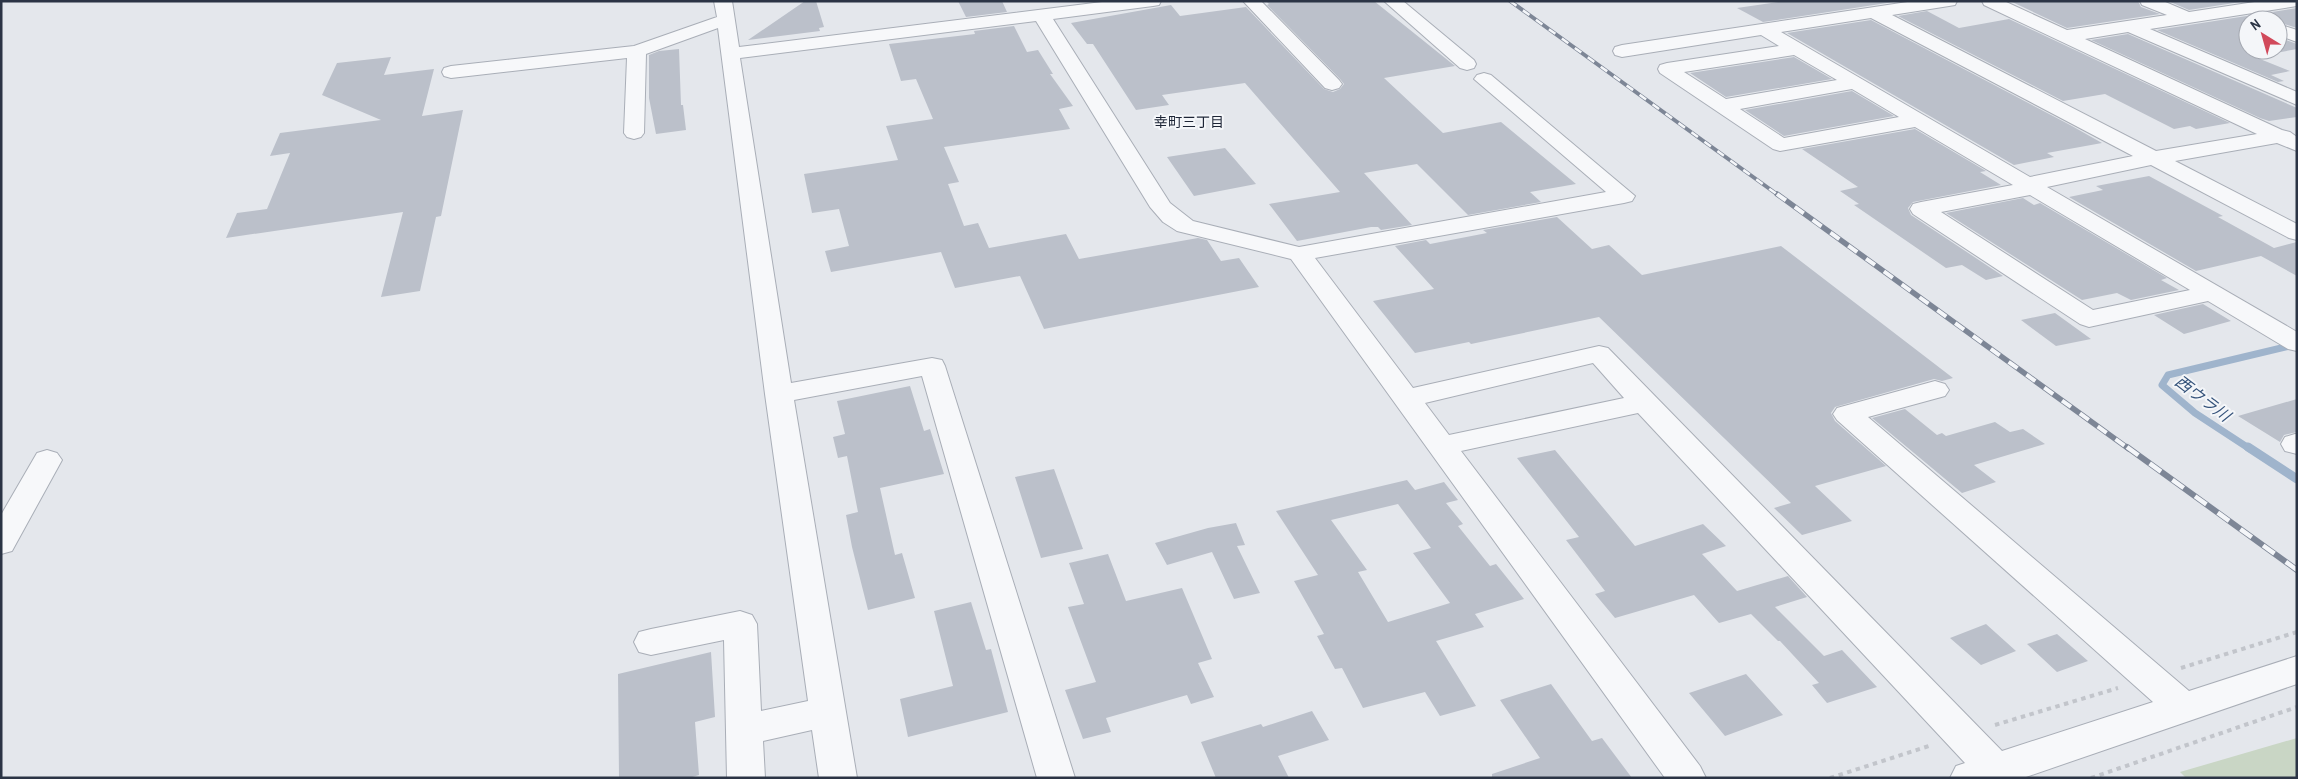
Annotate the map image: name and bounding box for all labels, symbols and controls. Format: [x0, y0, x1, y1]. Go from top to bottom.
north arrow [2238, 10, 2288, 60]
text: N [2246, 15, 2264, 34]
district label: 幸町三丁目 [1154, 113, 1224, 131]
water label: 西ウラ川 [2171, 370, 2237, 427]

